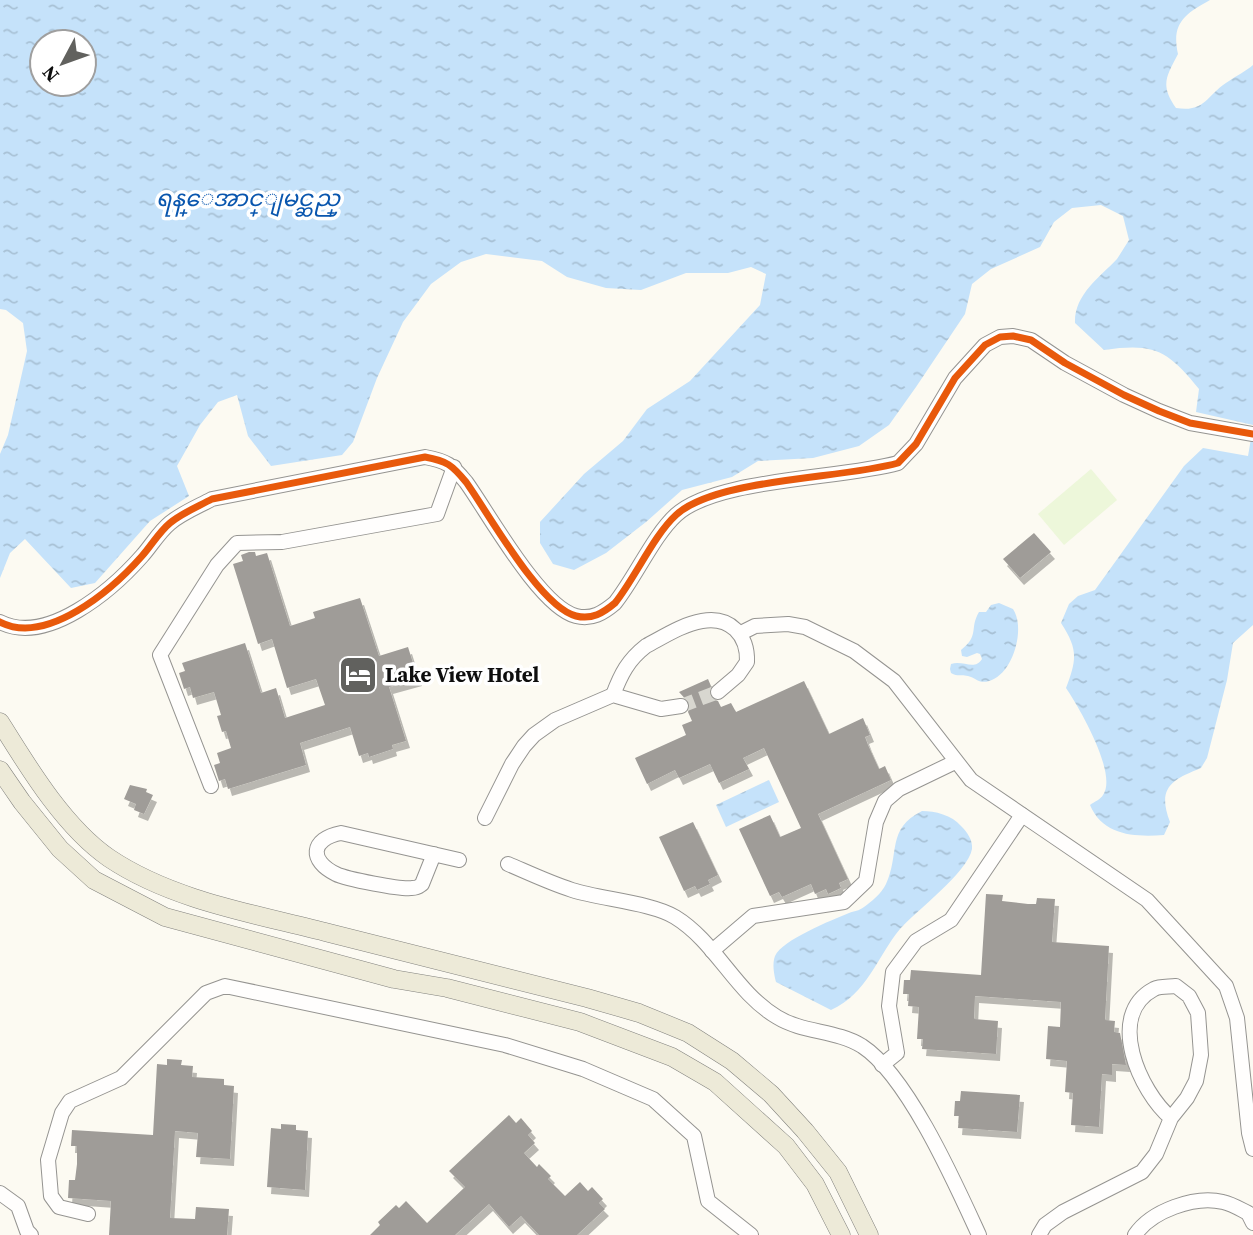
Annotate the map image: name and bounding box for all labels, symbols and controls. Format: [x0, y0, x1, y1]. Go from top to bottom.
north arrow [28, 28, 98, 98]
text: N [36, 60, 65, 88]
water label: ရန္ေအာင္ျမင္ဆည္ [156, 182, 342, 217]
hotel icon: Lake View Hotel [337, 654, 379, 696]
place label: Lake View Hotel [385, 660, 539, 689]

